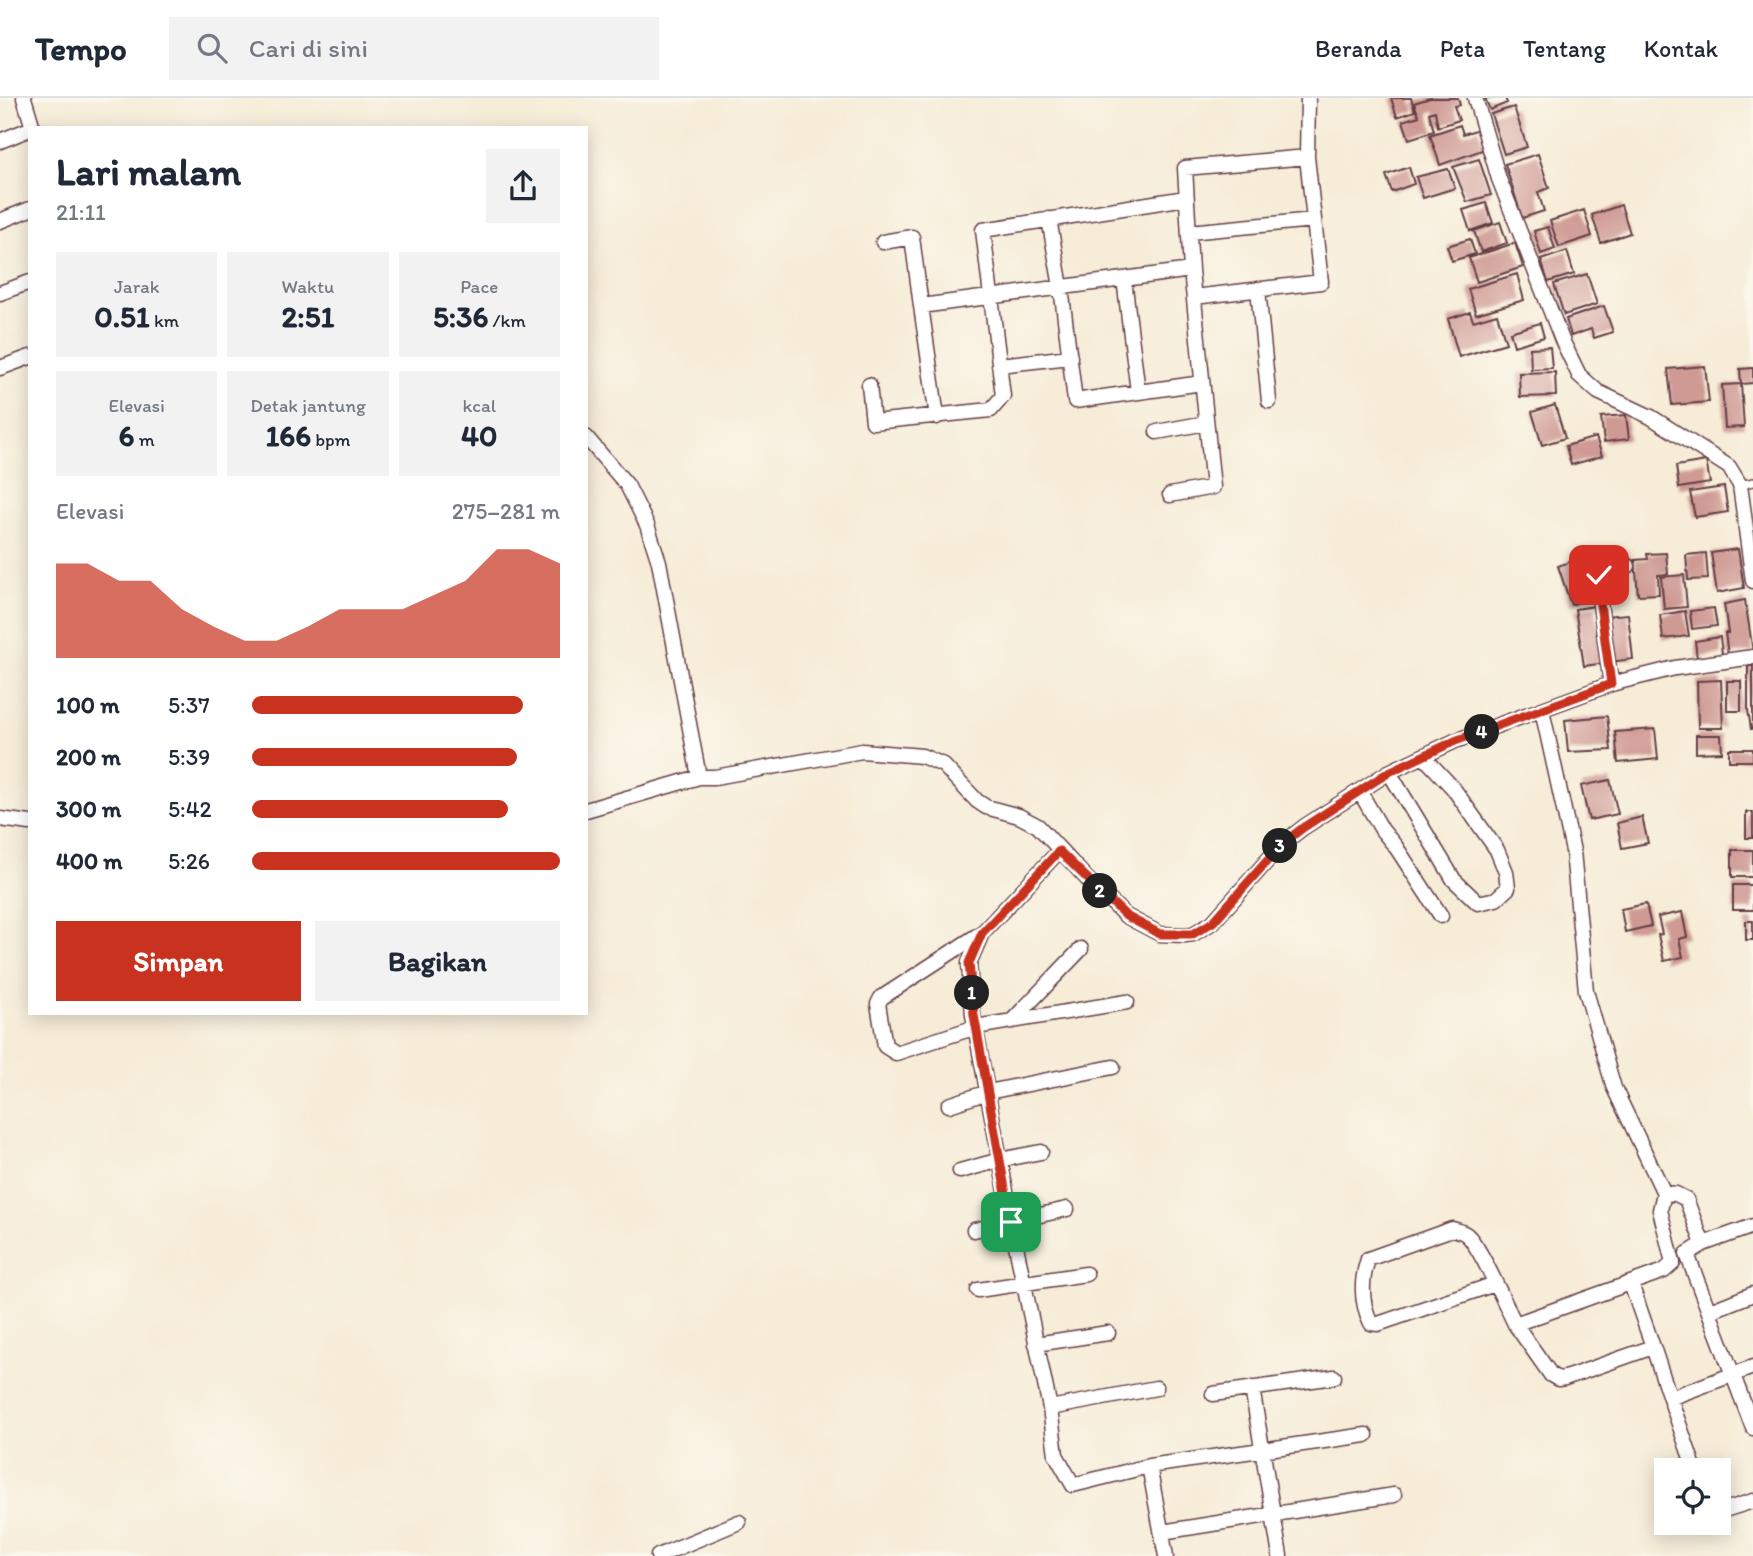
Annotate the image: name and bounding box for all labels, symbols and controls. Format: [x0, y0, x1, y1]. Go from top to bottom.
search box [169, 17, 659, 80]
text: Tempo [35, 29, 127, 68]
icon: search [193, 29, 231, 67]
text: Cari di sini [249, 32, 368, 64]
text: Beranda [1315, 34, 1402, 63]
text: Peta [1440, 34, 1485, 63]
text: Tentang [1523, 34, 1606, 63]
text: Kontak [1644, 34, 1718, 63]
text: Lari malam [56, 149, 241, 195]
button: share [486, 149, 560, 223]
text: 21:11 [56, 198, 106, 226]
text: Jarak [114, 275, 159, 298]
text: Waktu [282, 275, 334, 298]
text: Pace [460, 275, 498, 298]
text: 0.51 [94, 298, 150, 335]
text: 2:51 [282, 298, 334, 335]
text: 5:36 [433, 298, 488, 335]
text: km [150, 309, 179, 332]
text: /km [488, 309, 526, 332]
text: Elevasi [108, 394, 165, 417]
text: Detak jantung [250, 394, 366, 417]
text: kcal [462, 394, 496, 417]
text: 6 [119, 417, 134, 454]
text: 166 [265, 417, 311, 454]
text: 40 [461, 417, 498, 454]
text: m [134, 428, 155, 451]
text: bpm [311, 428, 351, 451]
text: Elevasi [56, 497, 124, 525]
text: 275–281 m [452, 497, 560, 525]
pin [1569, 545, 1629, 605]
icon: check [1580, 556, 1618, 594]
text: 100 m [56, 691, 120, 719]
text: 5:37 [168, 691, 210, 719]
pin: 4 [1464, 714, 1500, 750]
text: 4 [1476, 720, 1487, 743]
text: 200 m [56, 743, 121, 771]
text: 5:39 [168, 743, 210, 771]
text: 300 m [56, 795, 121, 823]
text: 5:42 [168, 795, 212, 823]
pin: 3 [1262, 828, 1298, 864]
text: 3 [1274, 834, 1285, 857]
text: 400 m [56, 847, 123, 875]
text: 5:26 [168, 847, 210, 875]
pin: 2 [1082, 874, 1118, 908]
text: 2 [1095, 879, 1105, 902]
button: Simpan [56, 921, 301, 1001]
button: Bagikan [315, 921, 560, 1001]
pin: 1 [954, 976, 990, 1010]
text: 1 [967, 981, 976, 1004]
pin [981, 1192, 1041, 1252]
icon: arrive [992, 1203, 1030, 1241]
map controls [1654, 1458, 1731, 1535]
button: locate [1654, 1458, 1731, 1535]

